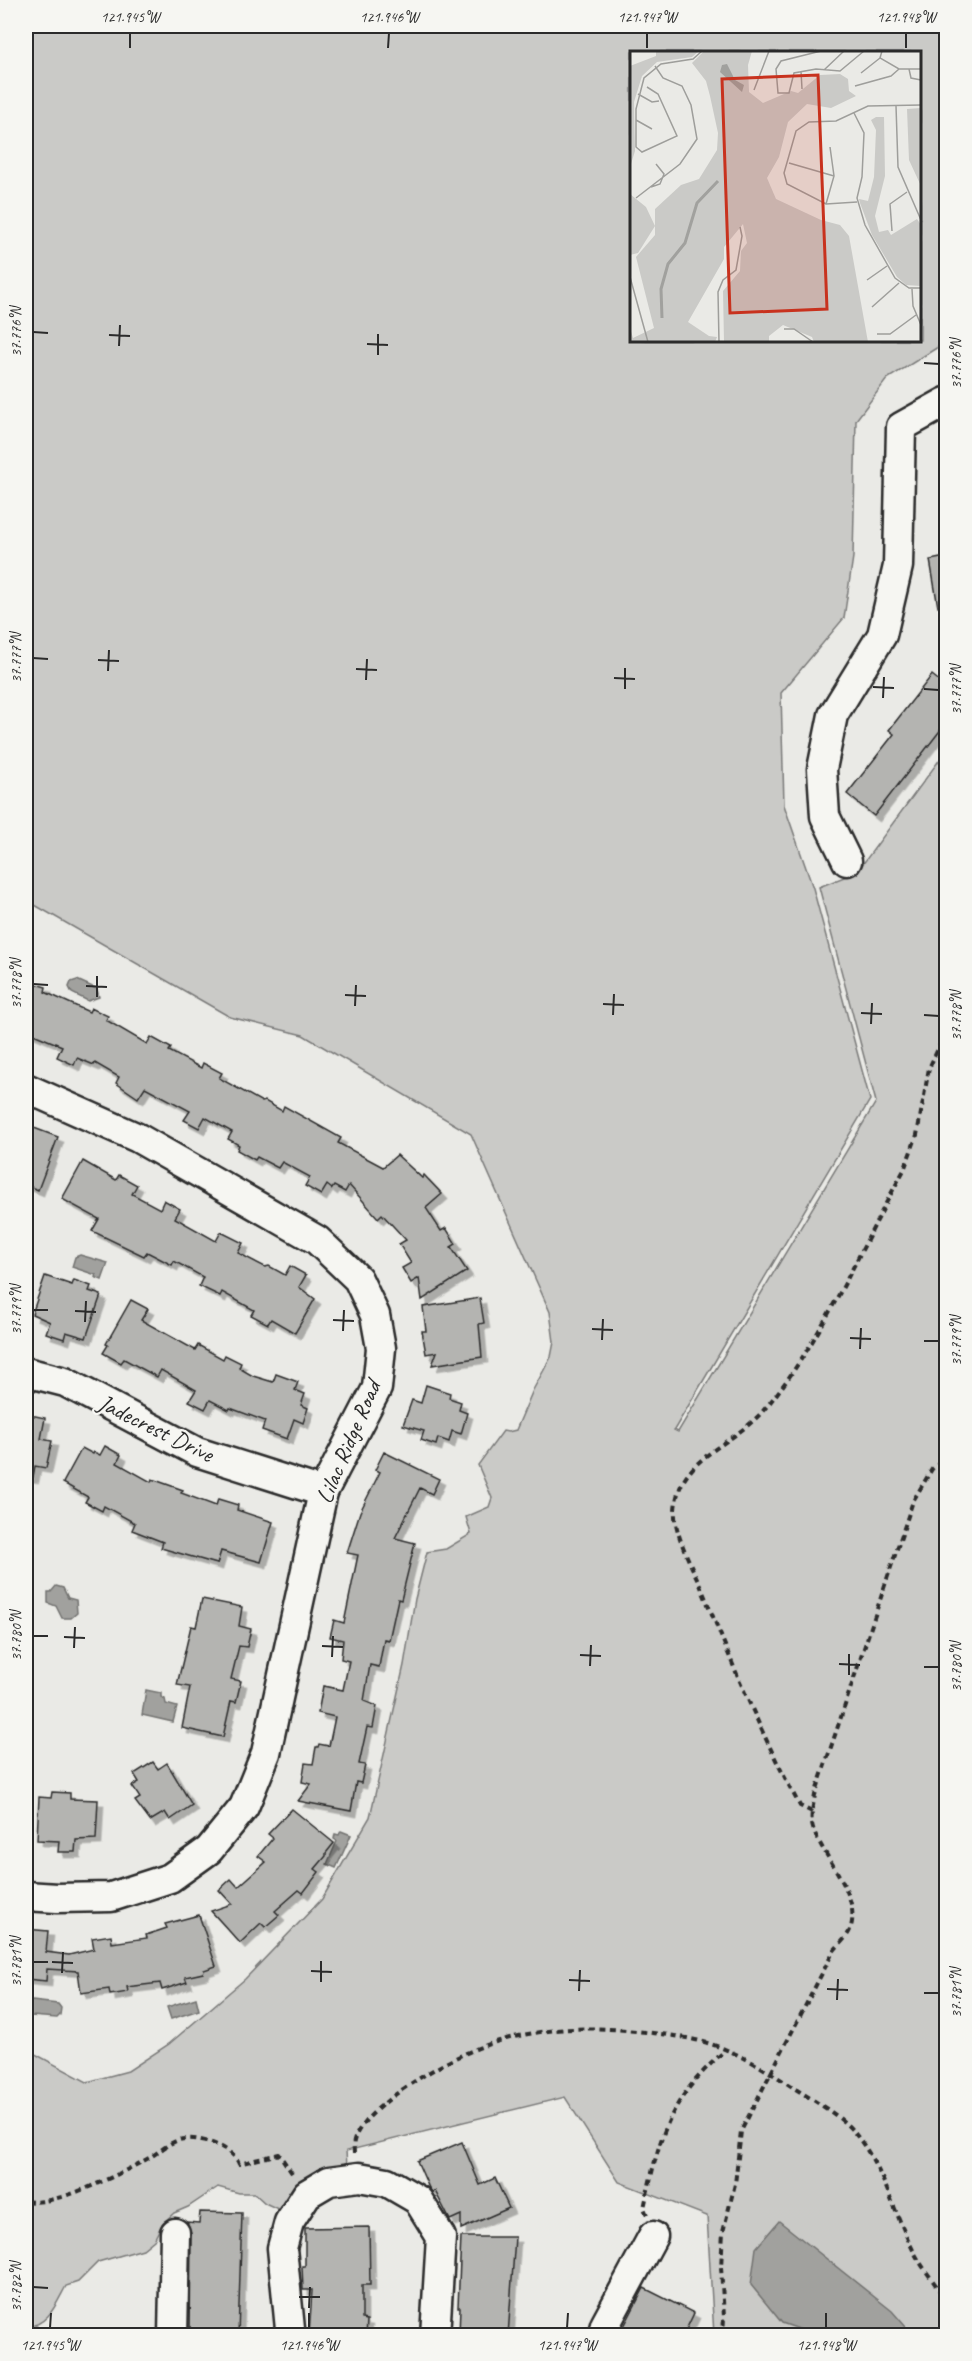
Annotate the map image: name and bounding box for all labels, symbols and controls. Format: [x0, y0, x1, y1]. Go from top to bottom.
text: 121.945°W [101, 8, 162, 27]
text: 121.946°W [360, 8, 421, 27]
text: 121.947°W [618, 8, 679, 27]
text: 121.948°W [877, 8, 938, 27]
inset map [630, 51, 921, 342]
text: 37.776°N [7, 304, 26, 357]
text: 37.776°N [947, 336, 966, 389]
text: 37.777°N [7, 630, 26, 683]
text: 37.777°N [947, 662, 966, 715]
text: 37.778°N [7, 956, 26, 1009]
text: 37.778°N [947, 988, 966, 1041]
text: 37.779°N [7, 1282, 26, 1335]
text: 37.779°N [947, 1313, 966, 1366]
street label: Lilac Ridge Road [309, 1373, 389, 1508]
street label: Jadecrest Drive [93, 1387, 221, 1470]
text: 37.780°N [7, 1608, 26, 1661]
text: 37.780°N [947, 1639, 966, 1692]
text: 37.781°N [7, 1934, 26, 1987]
text: 37.781°N [947, 1965, 966, 2018]
text: 37.782°N [7, 2259, 26, 2312]
text: 121.945°W [21, 2336, 82, 2355]
text: 121.946°W [280, 2336, 341, 2355]
text: 121.947°W [538, 2336, 599, 2355]
text: 121.948°W [797, 2336, 858, 2355]

